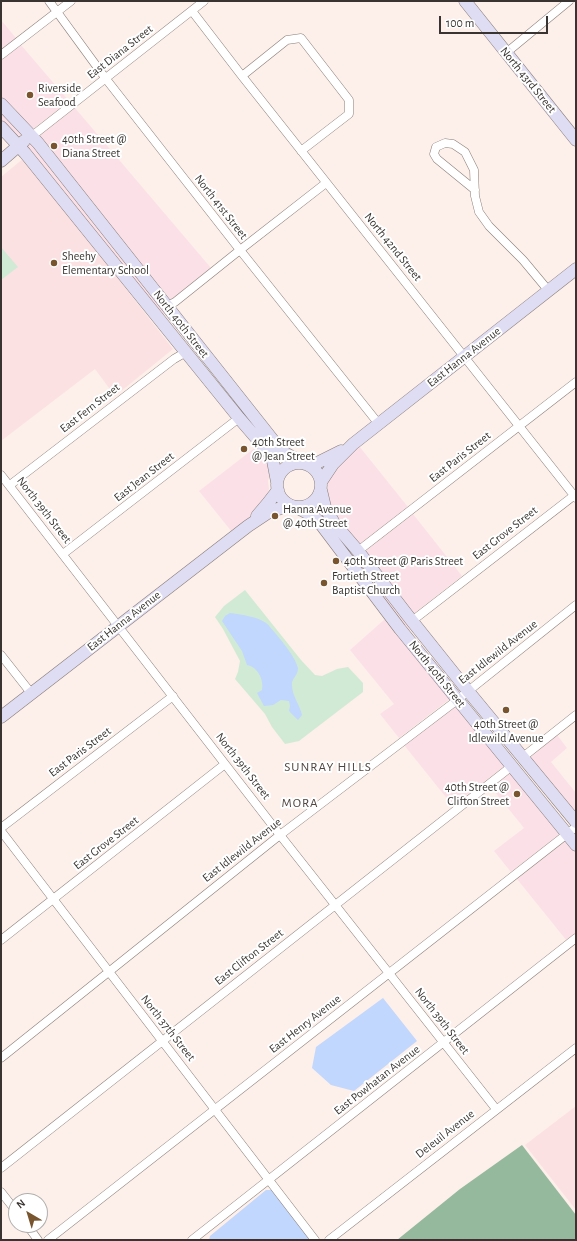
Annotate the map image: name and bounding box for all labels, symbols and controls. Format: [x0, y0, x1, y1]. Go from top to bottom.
scale bar [441, 8, 550, 34]
text: 100 m [446, 17, 474, 29]
street label: East Diana Street [84, 22, 156, 82]
street label: North 43rd Street [497, 44, 559, 116]
place label: Riverside Seafood [38, 81, 81, 109]
marker: Riverside Seafood [25, 90, 35, 100]
place label: 40th Street @ Diana Street [62, 132, 126, 160]
marker: 40th Street @ Diana Street [49, 141, 59, 151]
street label: North 41st Street [191, 172, 251, 242]
street label: North 42nd Street [361, 210, 425, 284]
place label: Sheehy Elementary School [62, 249, 149, 277]
marker: Sheehy Elementary School [49, 258, 59, 268]
street label: North 40th Street [150, 287, 212, 361]
street label: East Hanna Avenue [424, 324, 504, 390]
street label: East Fern Street [57, 380, 123, 436]
street label: East Paris Street [426, 429, 494, 485]
place label: 40th Street @ Jean Street [252, 435, 315, 463]
marker: 40th Street @ Jean Street [239, 444, 249, 454]
street label: East Jean Street [111, 449, 177, 505]
street label: North 39th Street [14, 474, 74, 546]
place label: Hanna Avenue @ 40th Street [283, 502, 351, 530]
street label: East Grove Street [470, 503, 540, 563]
marker: Hanna Avenue @ 40th Street [270, 511, 280, 521]
place label: 40th Street @ Paris Street [344, 554, 463, 568]
marker: 40th Street @ Paris Street [331, 556, 341, 566]
place label: Fortieth Street Baptist Church [332, 569, 400, 597]
marker: Fortieth Street Baptist Church [319, 578, 329, 588]
street label: East Hanna Avenue [84, 588, 164, 654]
street label: East Idlewild Avenue [456, 617, 540, 687]
street label: North 40th Street [406, 638, 468, 710]
marker: 40th Street @ Idlewild Avenue [501, 705, 511, 715]
place label: 40th Street @ Idlewild Avenue [469, 717, 543, 745]
street label: East Paris Street [46, 724, 114, 780]
street label: North 39th Street [213, 730, 273, 802]
district label: SUNRAY HILLS [284, 759, 372, 775]
place label: 40th Street @ Clifton Street [445, 780, 509, 808]
marker: 40th Street @ Clifton Street [512, 789, 522, 799]
district label: MORA [281, 795, 319, 811]
street label: East Grove Street [71, 813, 141, 873]
street label: East Idlewild Avenue [200, 815, 284, 885]
street label: East Clifton Street [212, 926, 286, 988]
street label: North 39th Street [412, 985, 472, 1057]
street label: North 37th Street [138, 992, 198, 1064]
street label: East Henry Avenue [266, 992, 344, 1056]
street label: East Powhatan Avenue [331, 1042, 423, 1118]
street label: Deleuil Avenue [413, 1107, 477, 1161]
north arrow [8, 1193, 48, 1233]
text: N [15, 1197, 27, 1211]

